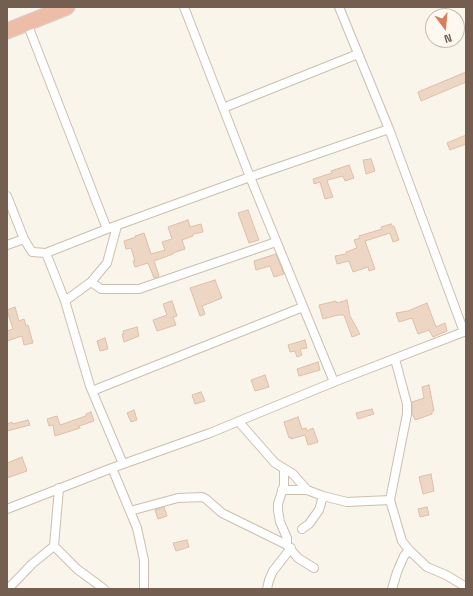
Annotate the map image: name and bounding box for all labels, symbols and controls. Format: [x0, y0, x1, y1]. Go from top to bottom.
north arrow [425, 8, 465, 48]
text: N [443, 31, 454, 46]

